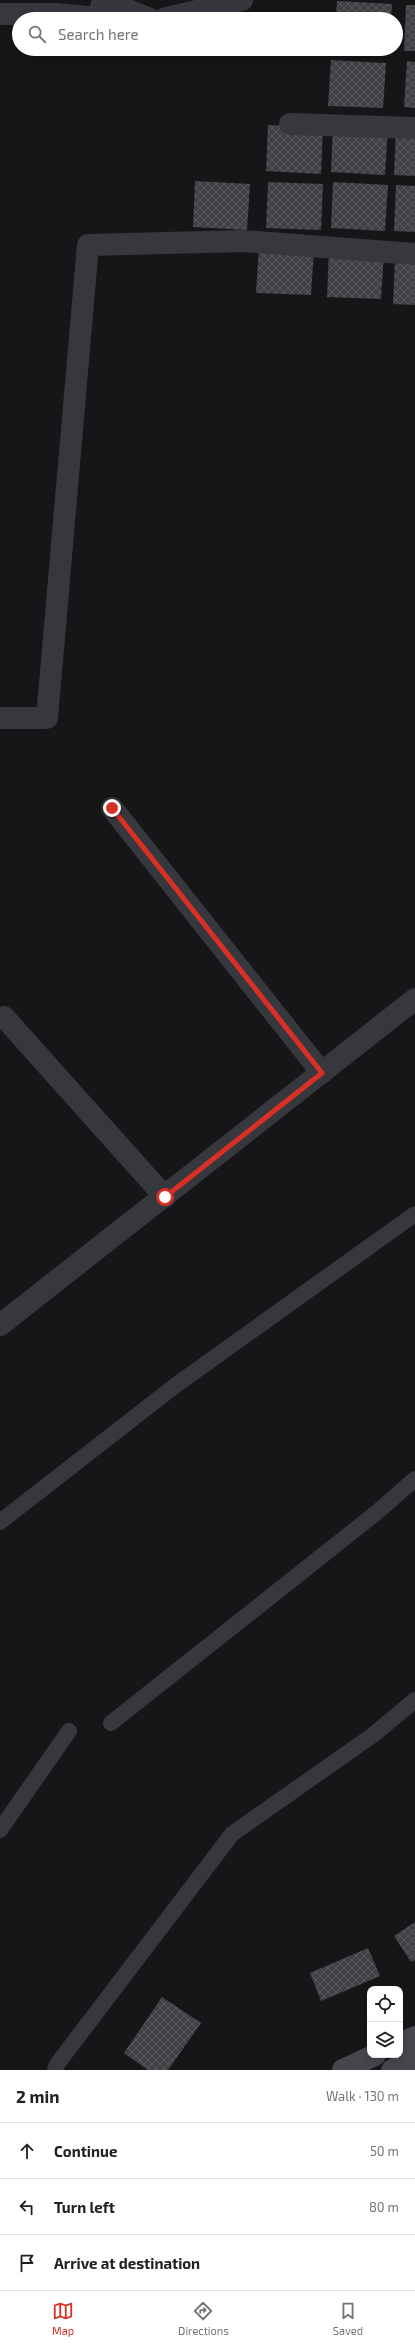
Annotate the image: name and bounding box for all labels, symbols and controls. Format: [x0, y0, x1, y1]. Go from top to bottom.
search box [12, 12, 403, 56]
icon: search [26, 23, 48, 45]
text: Search here [58, 25, 139, 43]
route end [103, 799, 121, 817]
route start [156, 1188, 174, 1206]
map controls [367, 1986, 403, 2058]
button: locate [367, 1986, 403, 2022]
button: layers [367, 2022, 403, 2058]
text: 2 min [16, 2086, 59, 2106]
text: Walk · 130 m [326, 2088, 399, 2104]
icon: ahead [16, 2140, 38, 2162]
text: Continue [54, 2142, 117, 2160]
text: 50 m [370, 2143, 399, 2159]
icon: left [16, 2196, 38, 2218]
text: Turn left [54, 2198, 115, 2216]
text: 80 m [369, 2199, 399, 2215]
icon: arrive [16, 2252, 38, 2274]
text: Arrive at destination [54, 2254, 200, 2272]
tab: Map [52, 2300, 74, 2337]
tab: Directions [178, 2300, 229, 2337]
tab: Saved [333, 2300, 363, 2337]

